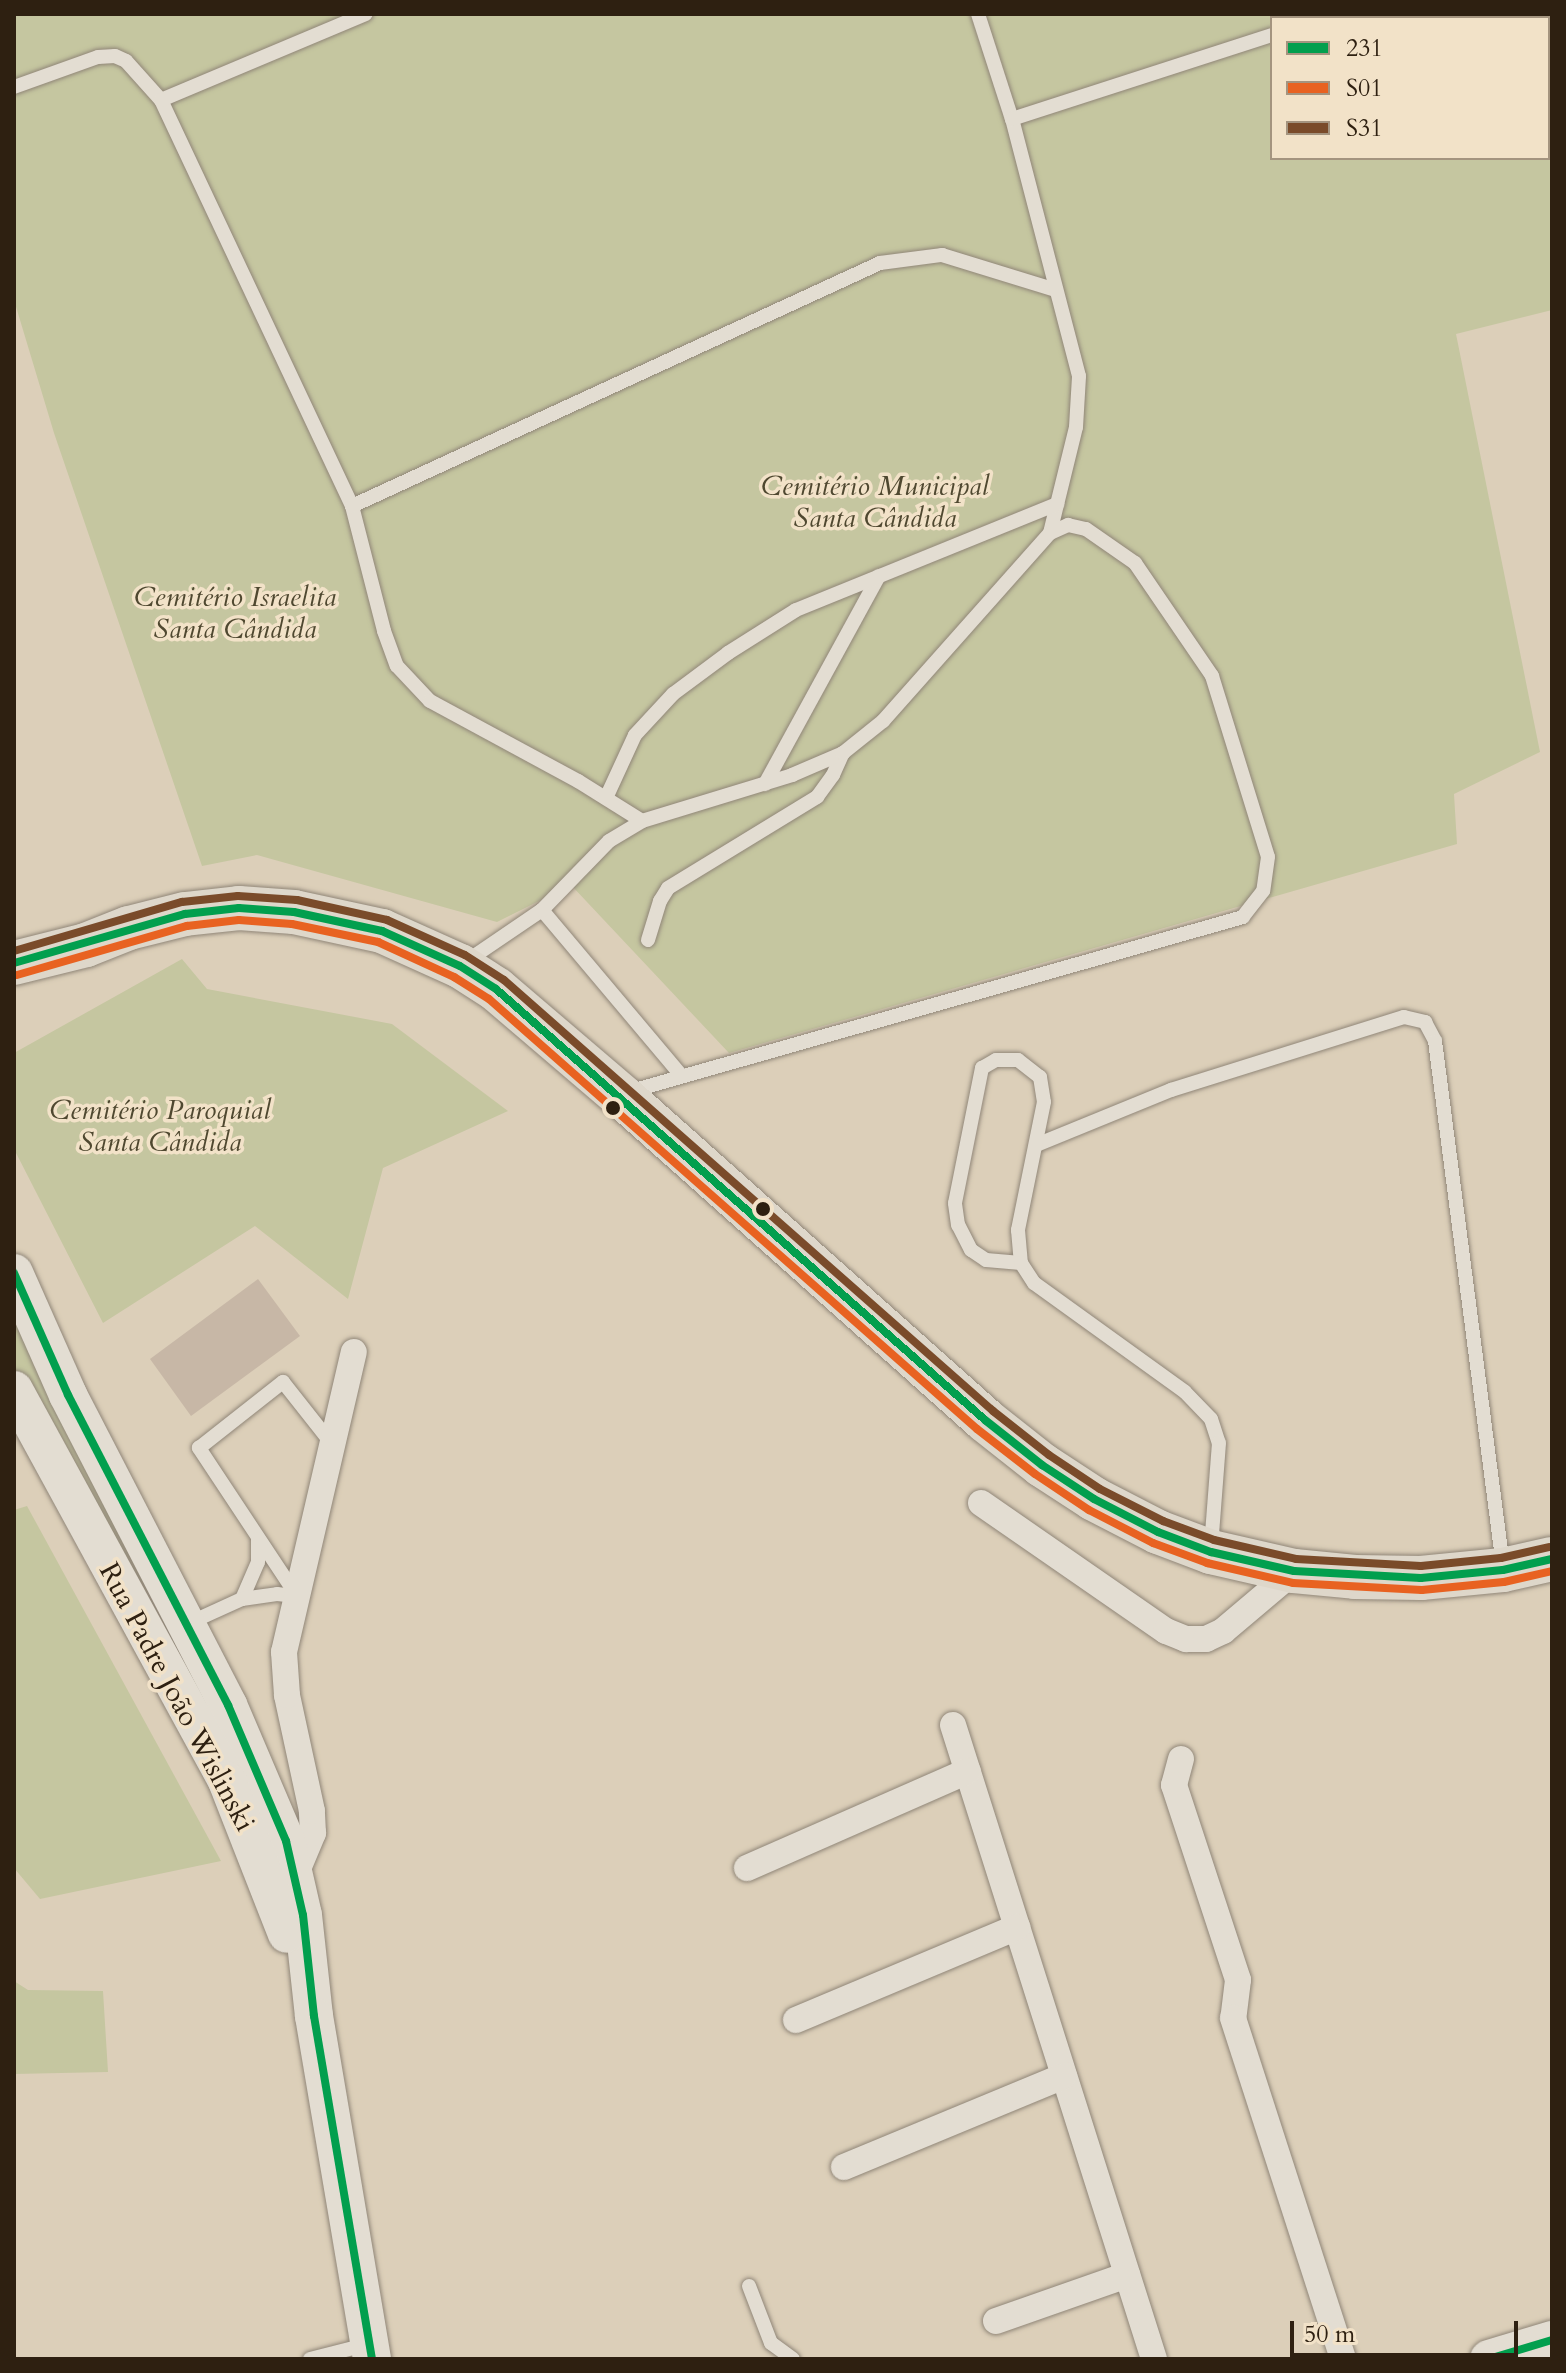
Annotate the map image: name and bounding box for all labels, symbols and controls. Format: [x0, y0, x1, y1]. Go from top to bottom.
legend [1270, 16, 1550, 160]
text: 231 [1346, 32, 1383, 65]
text: S01 [1346, 72, 1383, 105]
text: S31 [1346, 112, 1383, 145]
park label: Cemitério Municipal Santa Cândida [761, 469, 989, 535]
park label: Cemitério Israelita Santa Cândida [134, 580, 336, 646]
park label: Cemitério Paroquial Santa Cândida [49, 1093, 271, 1159]
unlabelled marker [605, 1100, 621, 1116]
unlabelled marker [755, 1201, 771, 1217]
street label: Rua Padre João Wislinski [92, 1557, 262, 1837]
scale bar [1294, 2305, 1522, 2355]
text: 50 m [1304, 2318, 1355, 2351]

